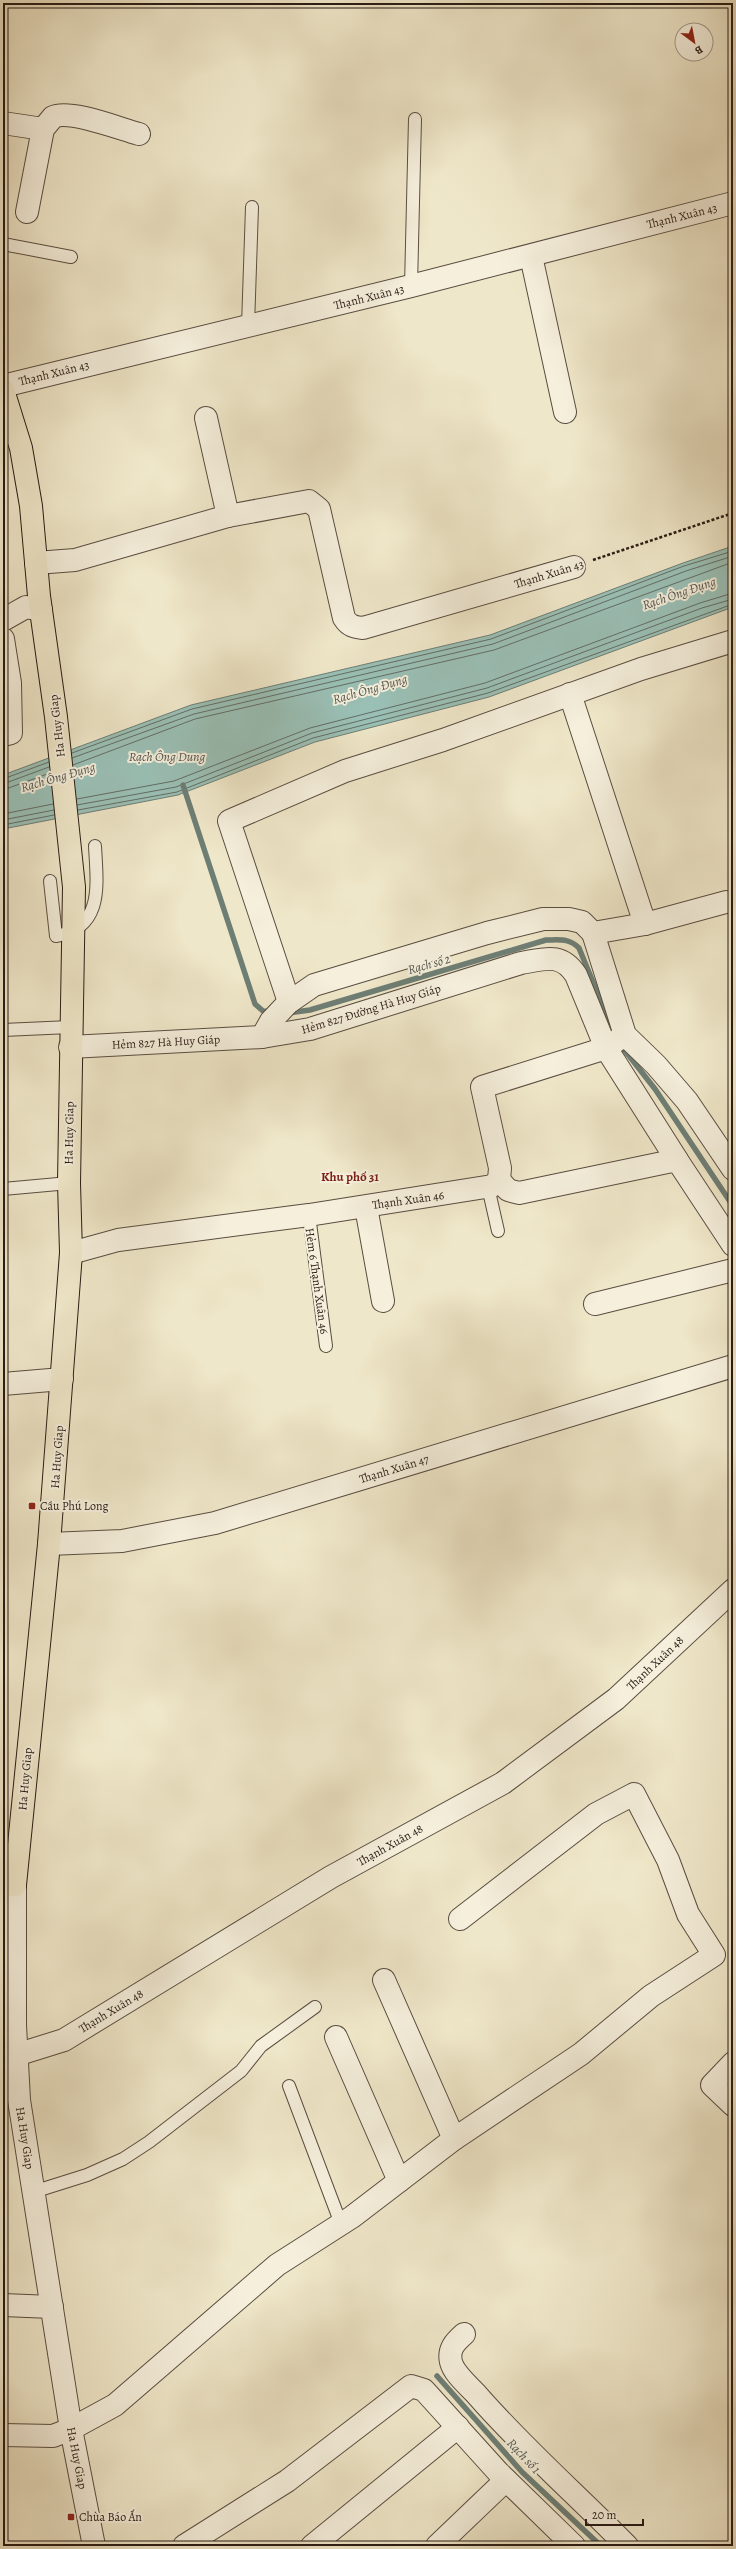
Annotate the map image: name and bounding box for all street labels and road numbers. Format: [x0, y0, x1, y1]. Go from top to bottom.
street label: Thạnh Xuân 43 [645, 200, 719, 232]
street label: Thạnh Xuân 43 [332, 281, 406, 313]
street label: Thạnh Xuân 43 [17, 357, 91, 389]
street label: Thạnh Xuân 43 [512, 556, 586, 592]
street label: Ha Huy Giap [45, 694, 69, 758]
street label: Hẻm 827 Đường Hà Huy Giáp [299, 980, 443, 1038]
street label: Hẻm 827 Hà Huy Giáp [111, 1031, 221, 1053]
street label: Ha Huy Giap [60, 1101, 78, 1165]
street label: Thạnh Xuân 46 [371, 1187, 445, 1213]
street label: Hẻm 6 Thạnh Xuân 46 [302, 1227, 332, 1336]
street label: Ha Huy Giap [47, 1425, 67, 1489]
street label: Thạnh Xuân 47 [357, 1451, 432, 1487]
street label: Thạnh Xuân 48 [623, 1632, 687, 1694]
street label: Ha Huy Giap [14, 1747, 36, 1811]
street label: Thạnh Xuân 48 [354, 1820, 426, 1870]
street label: Thạnh Xuân 48 [76, 1985, 146, 2037]
street label: Ha Huy Giap [12, 2106, 38, 2170]
street label: Ha Huy Giap [63, 2425, 91, 2491]

